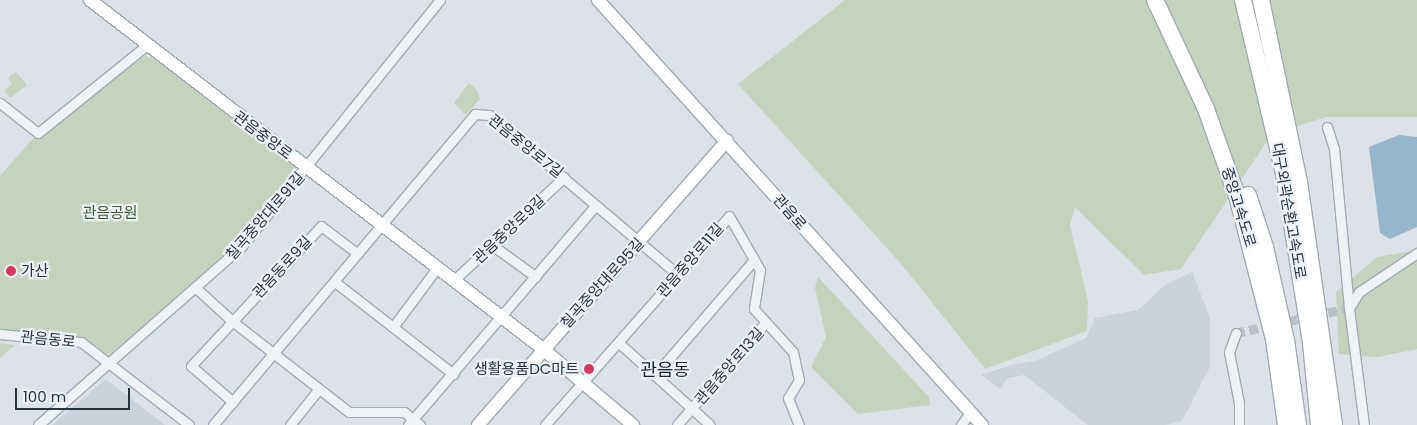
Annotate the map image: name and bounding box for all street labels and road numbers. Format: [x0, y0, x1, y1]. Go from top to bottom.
street label: 관음중앙로 [230, 107, 296, 163]
street label: 관음중앙로7길 [485, 110, 567, 182]
street label: 대구외곽순환고속도로 [1268, 141, 1310, 281]
street label: 중앙고속도로 [1218, 165, 1260, 249]
street label: 칠곡중앙대로91길 [222, 168, 308, 264]
street label: 관음중앙로9길 [469, 191, 549, 267]
street label: 관음로 [769, 191, 811, 233]
street label: 관음중앙로11길 [653, 219, 727, 301]
street label: 관음동로9길 [249, 232, 315, 302]
street label: 칠곡중앙대로95길 [557, 234, 647, 332]
street label: 관음중앙로13길 [691, 324, 767, 408]
street label: 관음동로 [20, 327, 76, 351]

